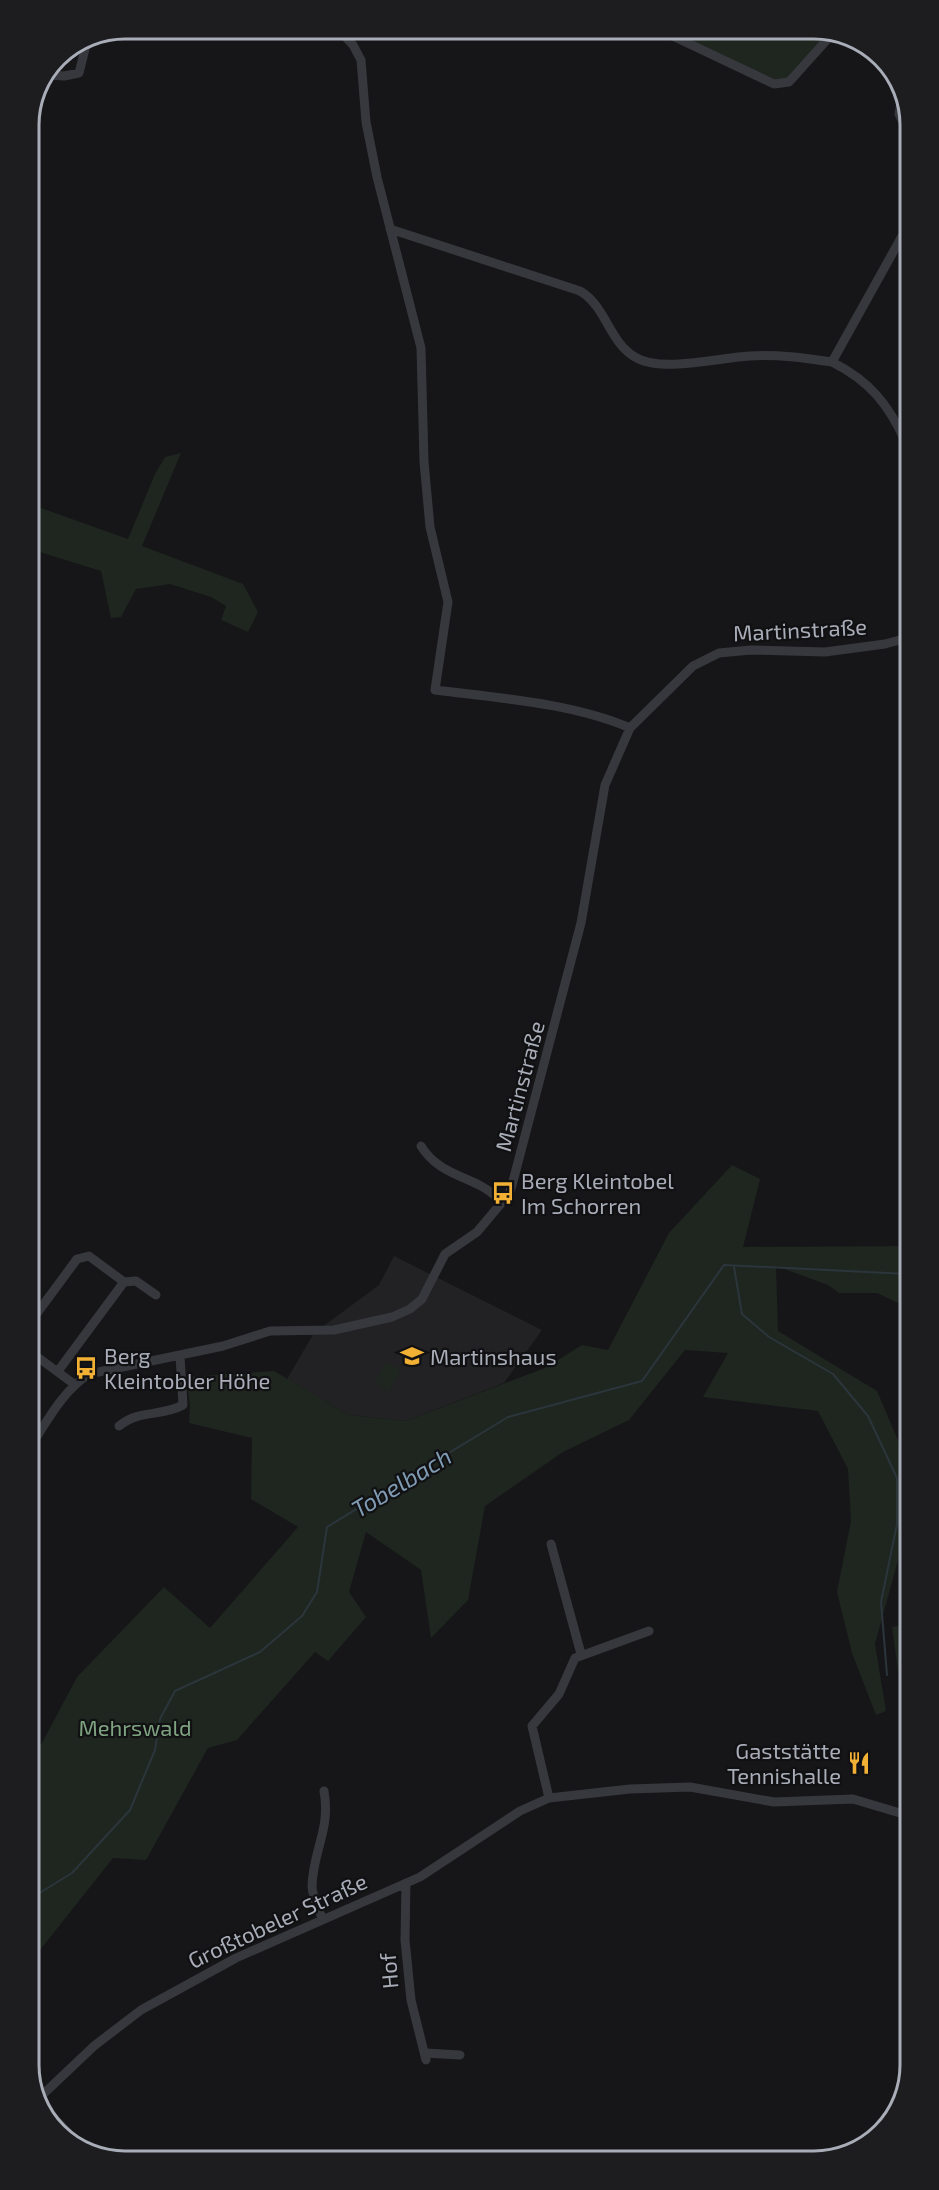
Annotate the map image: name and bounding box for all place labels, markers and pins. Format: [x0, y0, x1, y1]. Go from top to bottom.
place label: Berg Kleintobel Im Schorren [521, 1167, 674, 1218]
bus stop icon: Berg Kleintobel Im Schorren [490, 1180, 516, 1206]
place label: Berg Kleintobler Höhe [104, 1342, 270, 1393]
school or university icon: Martinshaus [399, 1343, 425, 1369]
place label: Martinshaus [430, 1343, 557, 1369]
bus stop icon: Berg Kleintobler Höhe [73, 1355, 99, 1381]
place label: Gaststätte Tennishalle [727, 1737, 841, 1788]
restaurant icon: Gaststätte Tennishalle [846, 1750, 872, 1776]

